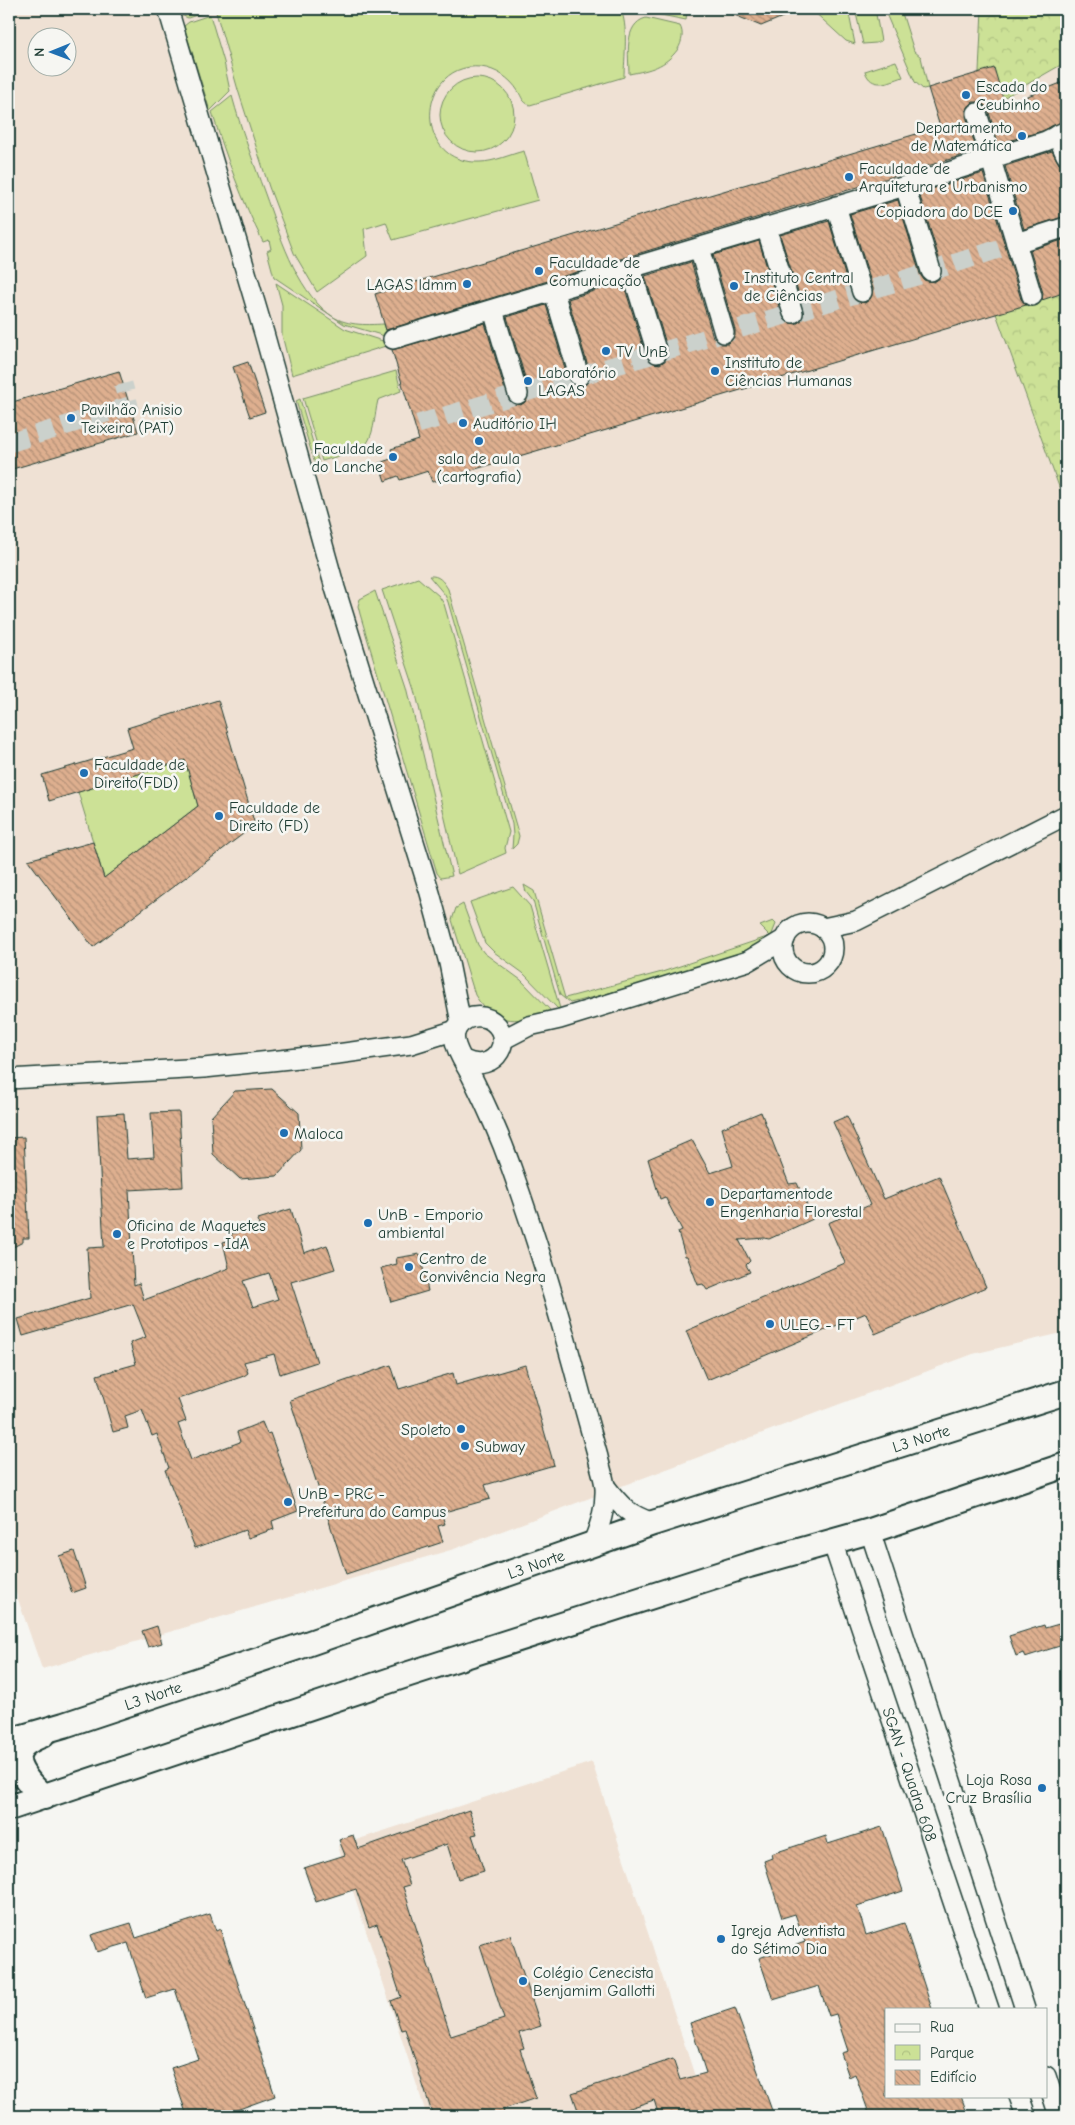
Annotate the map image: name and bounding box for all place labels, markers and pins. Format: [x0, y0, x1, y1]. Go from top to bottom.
place label: Escada do Ceubinho [976, 78, 1047, 114]
marker: Escada do Ceubinho [960, 89, 972, 101]
place label: Departamento de Matemática [911, 119, 1012, 155]
marker: Departamento de Matemática [1016, 130, 1028, 142]
place label: Faculdade de Arquitetura e Urbanismo [859, 160, 1027, 196]
marker: Faculdade de Arquitetura e Urbanismo [843, 171, 855, 183]
place label: Copiadora do DCE [876, 203, 1003, 221]
marker: Copiadora do DCE [1007, 205, 1019, 217]
place label: Faculdade de Comunicação [549, 254, 642, 290]
marker: Faculdade de Comunicação [533, 265, 545, 277]
place label: Instituto Central de Ciências [744, 269, 854, 305]
place label: LAGAS ldmm [366, 276, 457, 294]
marker: LAGAS ldmm [461, 278, 473, 290]
marker: Instituto Central de Ciências [728, 280, 740, 292]
place label: TV UnB [616, 343, 668, 361]
marker: TV UnB [600, 345, 612, 357]
place label: Instituto de Ciências Humanas [725, 354, 852, 390]
place label: Laboratório LAGAS [538, 364, 616, 400]
marker: Instituto de Ciências Humanas [709, 365, 721, 377]
marker: Laboratório LAGAS [522, 375, 534, 387]
place label: Pavilhão Anisio Teixeira (PAT) [81, 401, 183, 437]
marker: Pavilhão Anisio Teixeira (PAT) [65, 412, 77, 424]
place label: Auditório IH [473, 415, 557, 433]
marker: Auditório IH [457, 417, 469, 429]
marker: sala de aula (cartografia) [473, 435, 485, 447]
place label: Faculdade do Lanche [312, 440, 383, 476]
place label: sala de aula (cartografia) [436, 450, 522, 486]
marker: Faculdade do Lanche [387, 451, 399, 463]
place label: Faculdade de Direito(FDD) [94, 756, 185, 792]
marker: Faculdade de Direito(FDD) [78, 767, 90, 779]
place label: Faculdade de Direito (FD) [229, 799, 320, 835]
marker: Faculdade de Direito (FD) [213, 810, 225, 822]
place label: Maloca [294, 1125, 344, 1143]
marker: Maloca [278, 1127, 290, 1139]
place label: Departamentode Engenharia Florestal [720, 1185, 862, 1221]
marker: Departamentode Engenharia Florestal [704, 1196, 716, 1208]
place label: UnB - Emporio ambiental [378, 1206, 483, 1242]
place label: Oficina de Maquetes e Prototipos - IdA [127, 1217, 266, 1253]
marker: UnB - Emporio ambiental [362, 1217, 374, 1229]
marker: Oficina de Maquetes e Prototipos - IdA [111, 1228, 123, 1240]
place label: Centro de Convivência Negra [419, 1250, 546, 1286]
marker: Centro de Convivência Negra [403, 1261, 415, 1273]
place label: ULEG - FT [780, 1316, 855, 1334]
marker: ULEG - FT [764, 1318, 776, 1330]
place label: Spoleto [401, 1421, 451, 1439]
marker: Spoleto [455, 1423, 467, 1435]
place label: Subway [475, 1438, 526, 1456]
marker: Subway [459, 1440, 471, 1452]
place label: UnB - PRC - Prefeitura do Campus [298, 1485, 447, 1521]
marker: UnB - PRC - Prefeitura do Campus [282, 1496, 294, 1508]
place label: Loja Rosa Cruz Brasília [945, 1771, 1032, 1807]
marker: Loja Rosa Cruz Brasília [1036, 1782, 1048, 1794]
place label: Igreja Adventista do Sétimo Dia [731, 1922, 845, 1958]
marker: Igreja Adventista do Sétimo Dia [715, 1933, 727, 1945]
place label: Colégio Cenecista Benjamim Gallotti [533, 1964, 655, 2000]
marker: Colégio Cenecista Benjamim Gallotti [517, 1975, 529, 1987]

